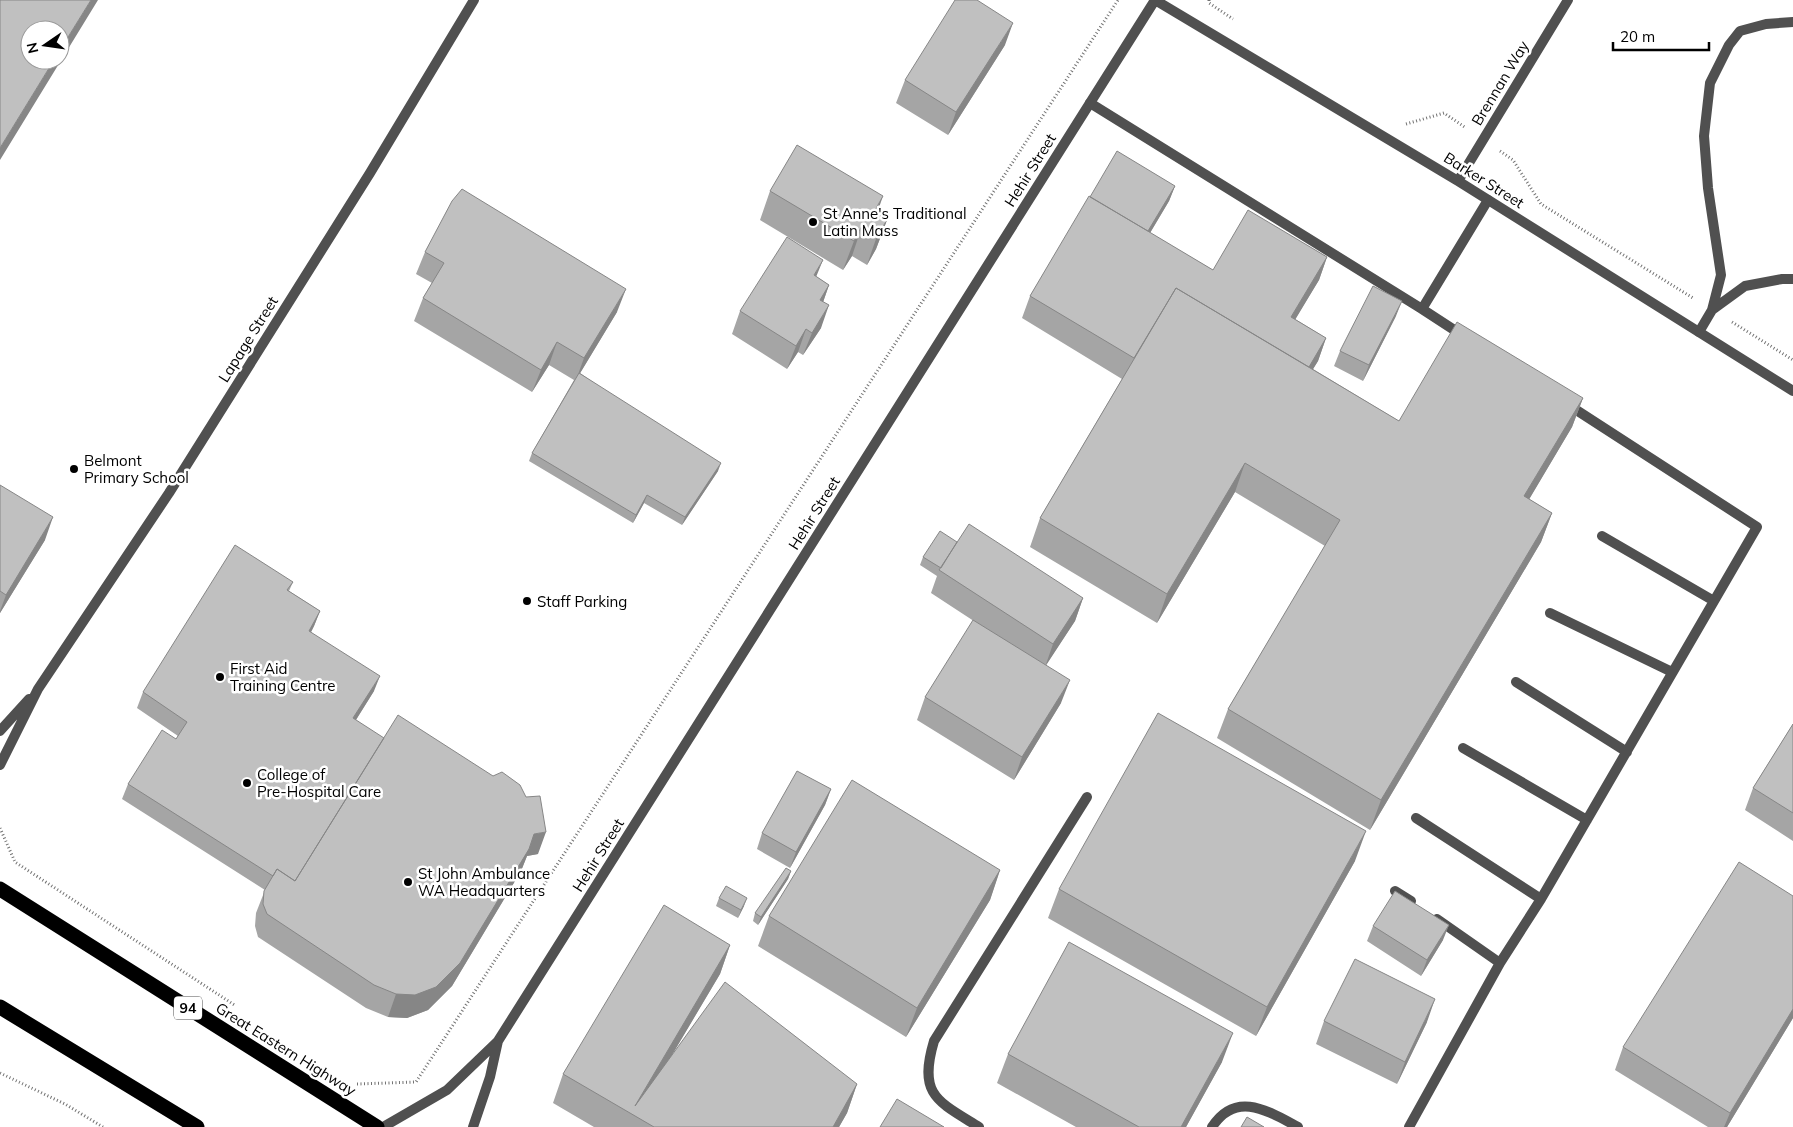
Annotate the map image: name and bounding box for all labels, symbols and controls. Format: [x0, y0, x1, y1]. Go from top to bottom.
north arrow [20, 20, 70, 70]
scale bar [1613, 20, 1709, 52]
text: 20 m [1620, 27, 1655, 46]
street label: Brennan Way [1467, 37, 1533, 129]
text: N [22, 41, 42, 55]
street label: Hehir Street [1000, 130, 1060, 210]
street label: Barker Street [1440, 148, 1528, 212]
place label: St Anne's Traditional Latin Mass [823, 204, 967, 240]
marker: St Anne's Traditional Latin Mass [807, 216, 819, 228]
street label: Lapage Street [214, 293, 282, 385]
place label: Belmont Primary School [84, 451, 189, 487]
marker: Belmont Primary School [68, 463, 80, 475]
street label: Hehir Street [784, 473, 844, 553]
place label: Staff Parking [537, 592, 627, 611]
marker: Staff Parking [521, 595, 533, 607]
place label: First Aid Training Centre [230, 659, 335, 695]
marker: First Aid Training Centre [214, 671, 226, 683]
place label: College of Pre-Hospital Care [257, 765, 381, 801]
marker: College of Pre-Hospital Care [241, 777, 253, 789]
street label: Hehir Street [568, 815, 628, 895]
place label: St John Ambulance WA Headquarters [418, 864, 550, 900]
marker: St John Ambulance WA Headquarters [402, 876, 414, 888]
road number: 94 [174, 996, 202, 1020]
street label: Great Eastern Highway [212, 998, 360, 1100]

